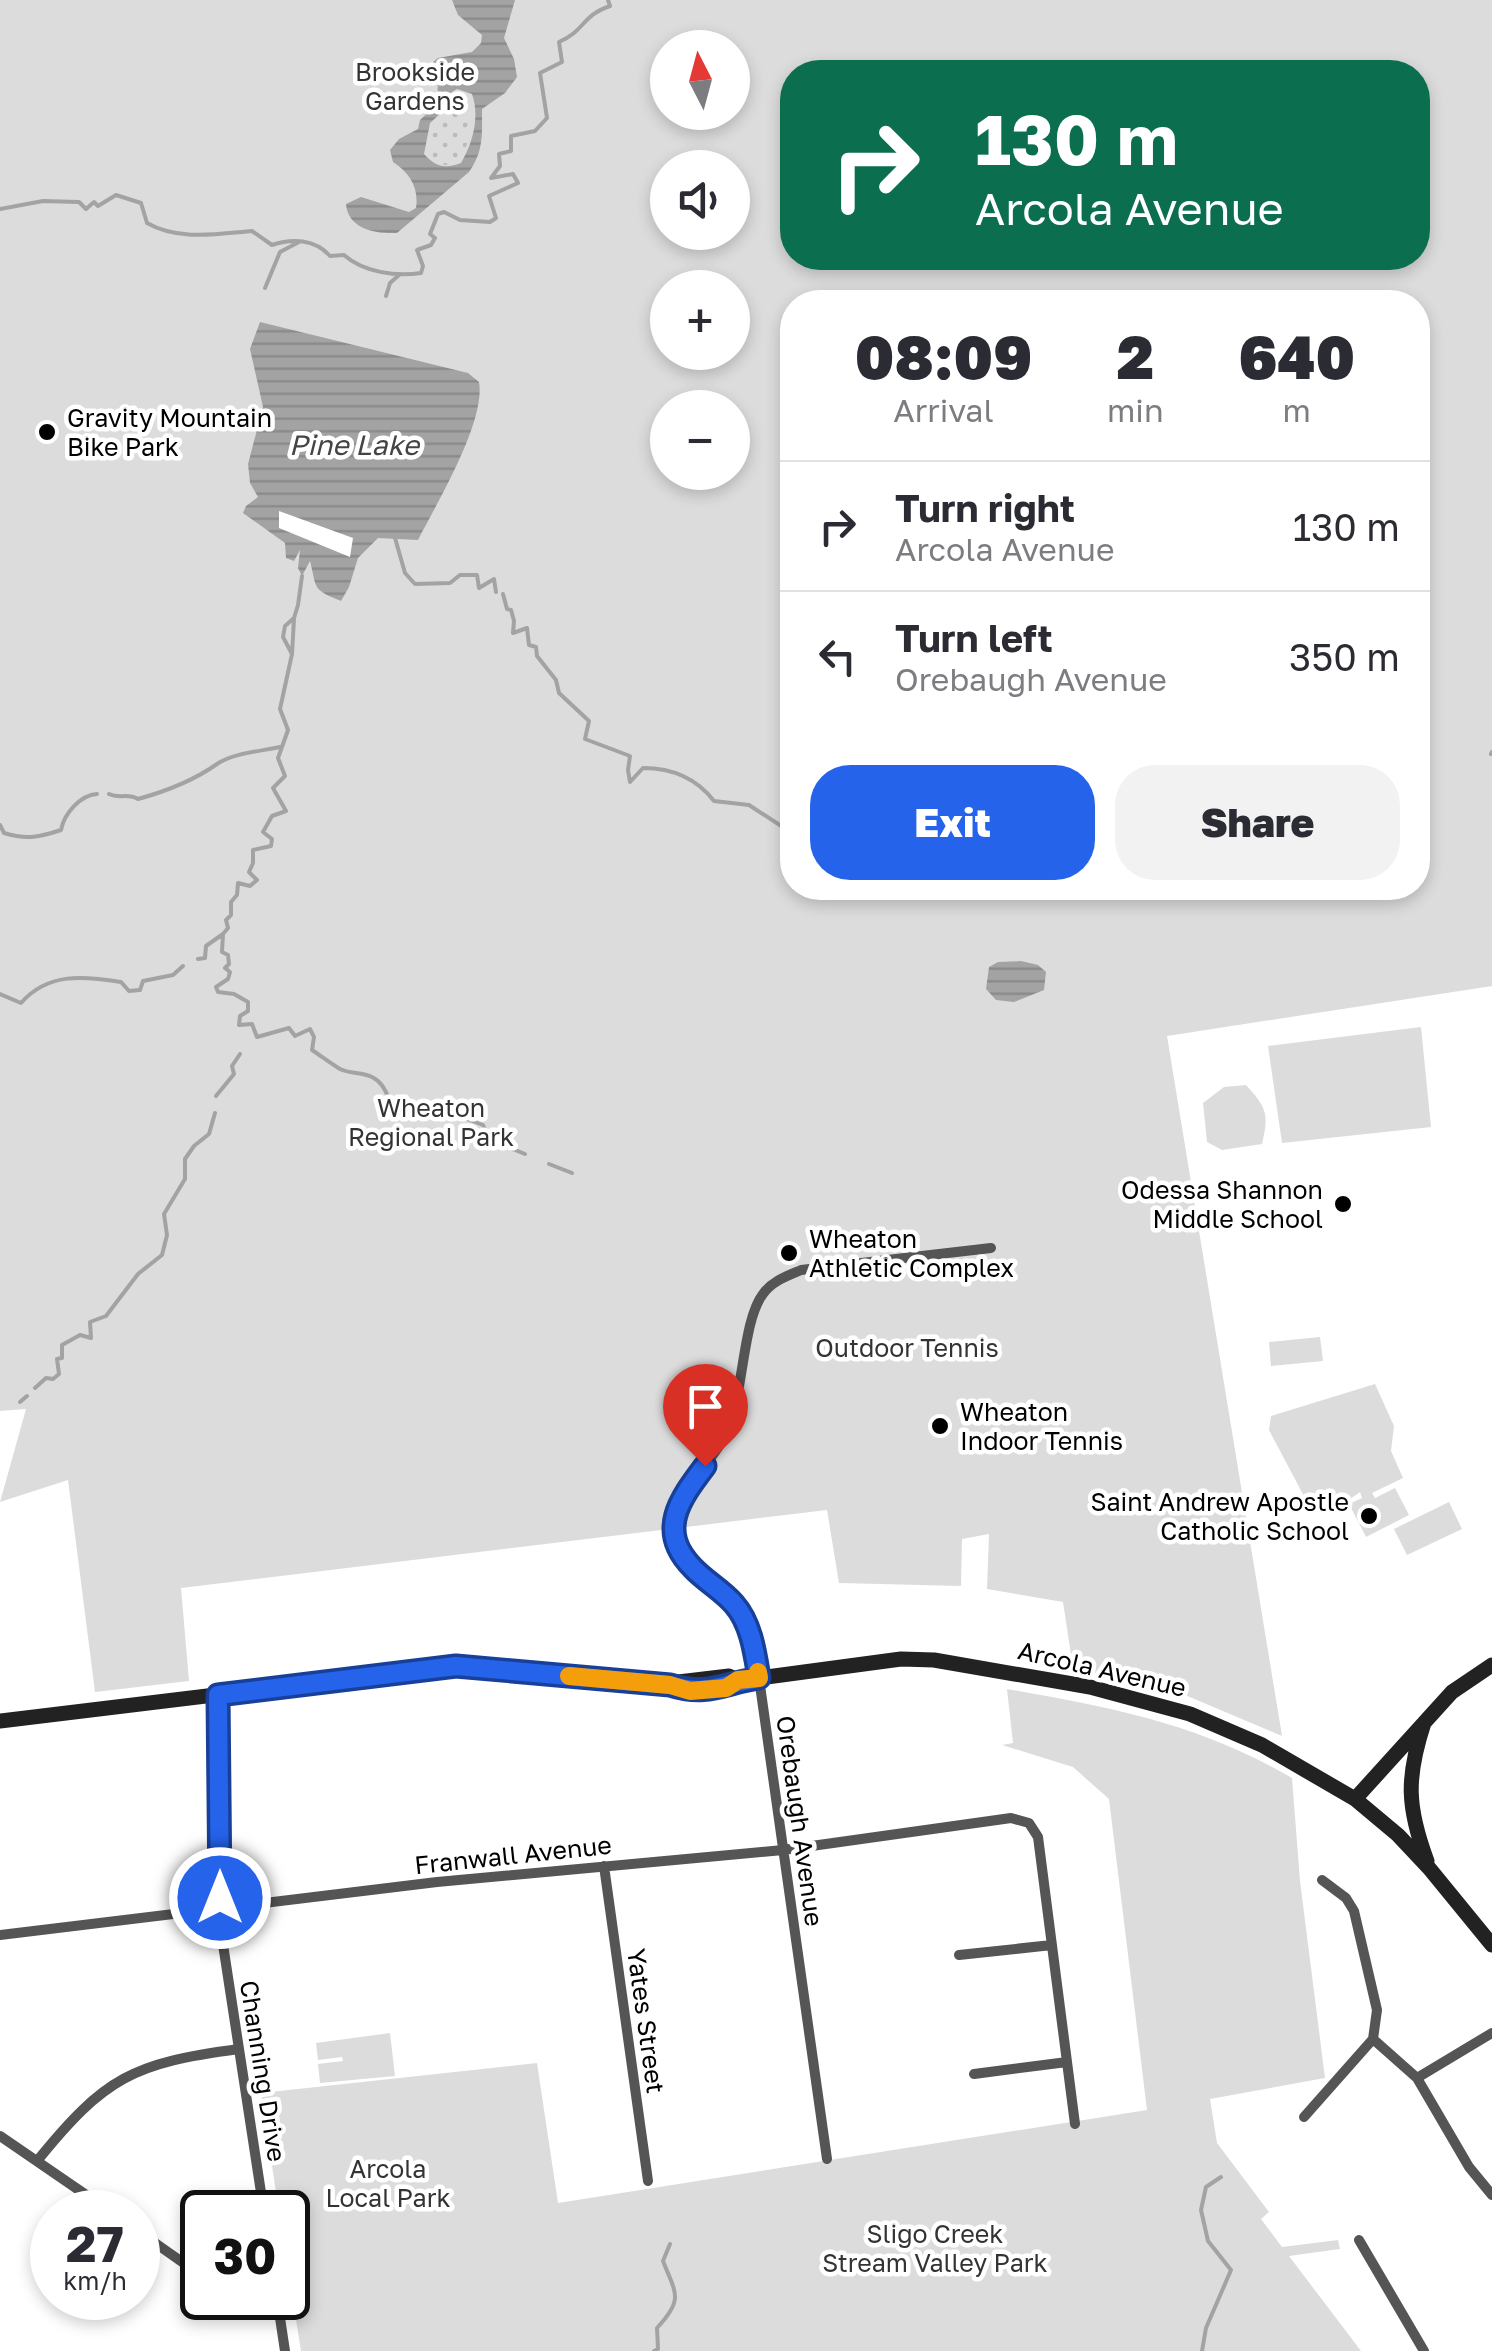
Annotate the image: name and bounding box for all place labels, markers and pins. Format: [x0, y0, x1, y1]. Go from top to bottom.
place label: Gravity Mountain Bike Park [67, 402, 272, 462]
marker: Gravity Mountain Bike Park [36, 421, 58, 443]
place label: Odessa Shannon Middle School [1121, 1174, 1323, 1234]
marker: Odessa Shannon Middle School [1332, 1193, 1354, 1215]
place label: Wheaton Athletic Complex [809, 1223, 1014, 1283]
marker: Wheaton Athletic Complex [778, 1242, 800, 1264]
pin [663, 1364, 748, 1467]
place label: Wheaton Indoor Tennis [960, 1396, 1123, 1456]
marker: Wheaton Indoor Tennis [929, 1415, 951, 1437]
place label: Saint Andrew Apostle Catholic School [1090, 1486, 1349, 1546]
marker: Saint Andrew Apostle Catholic School [1358, 1505, 1380, 1527]

